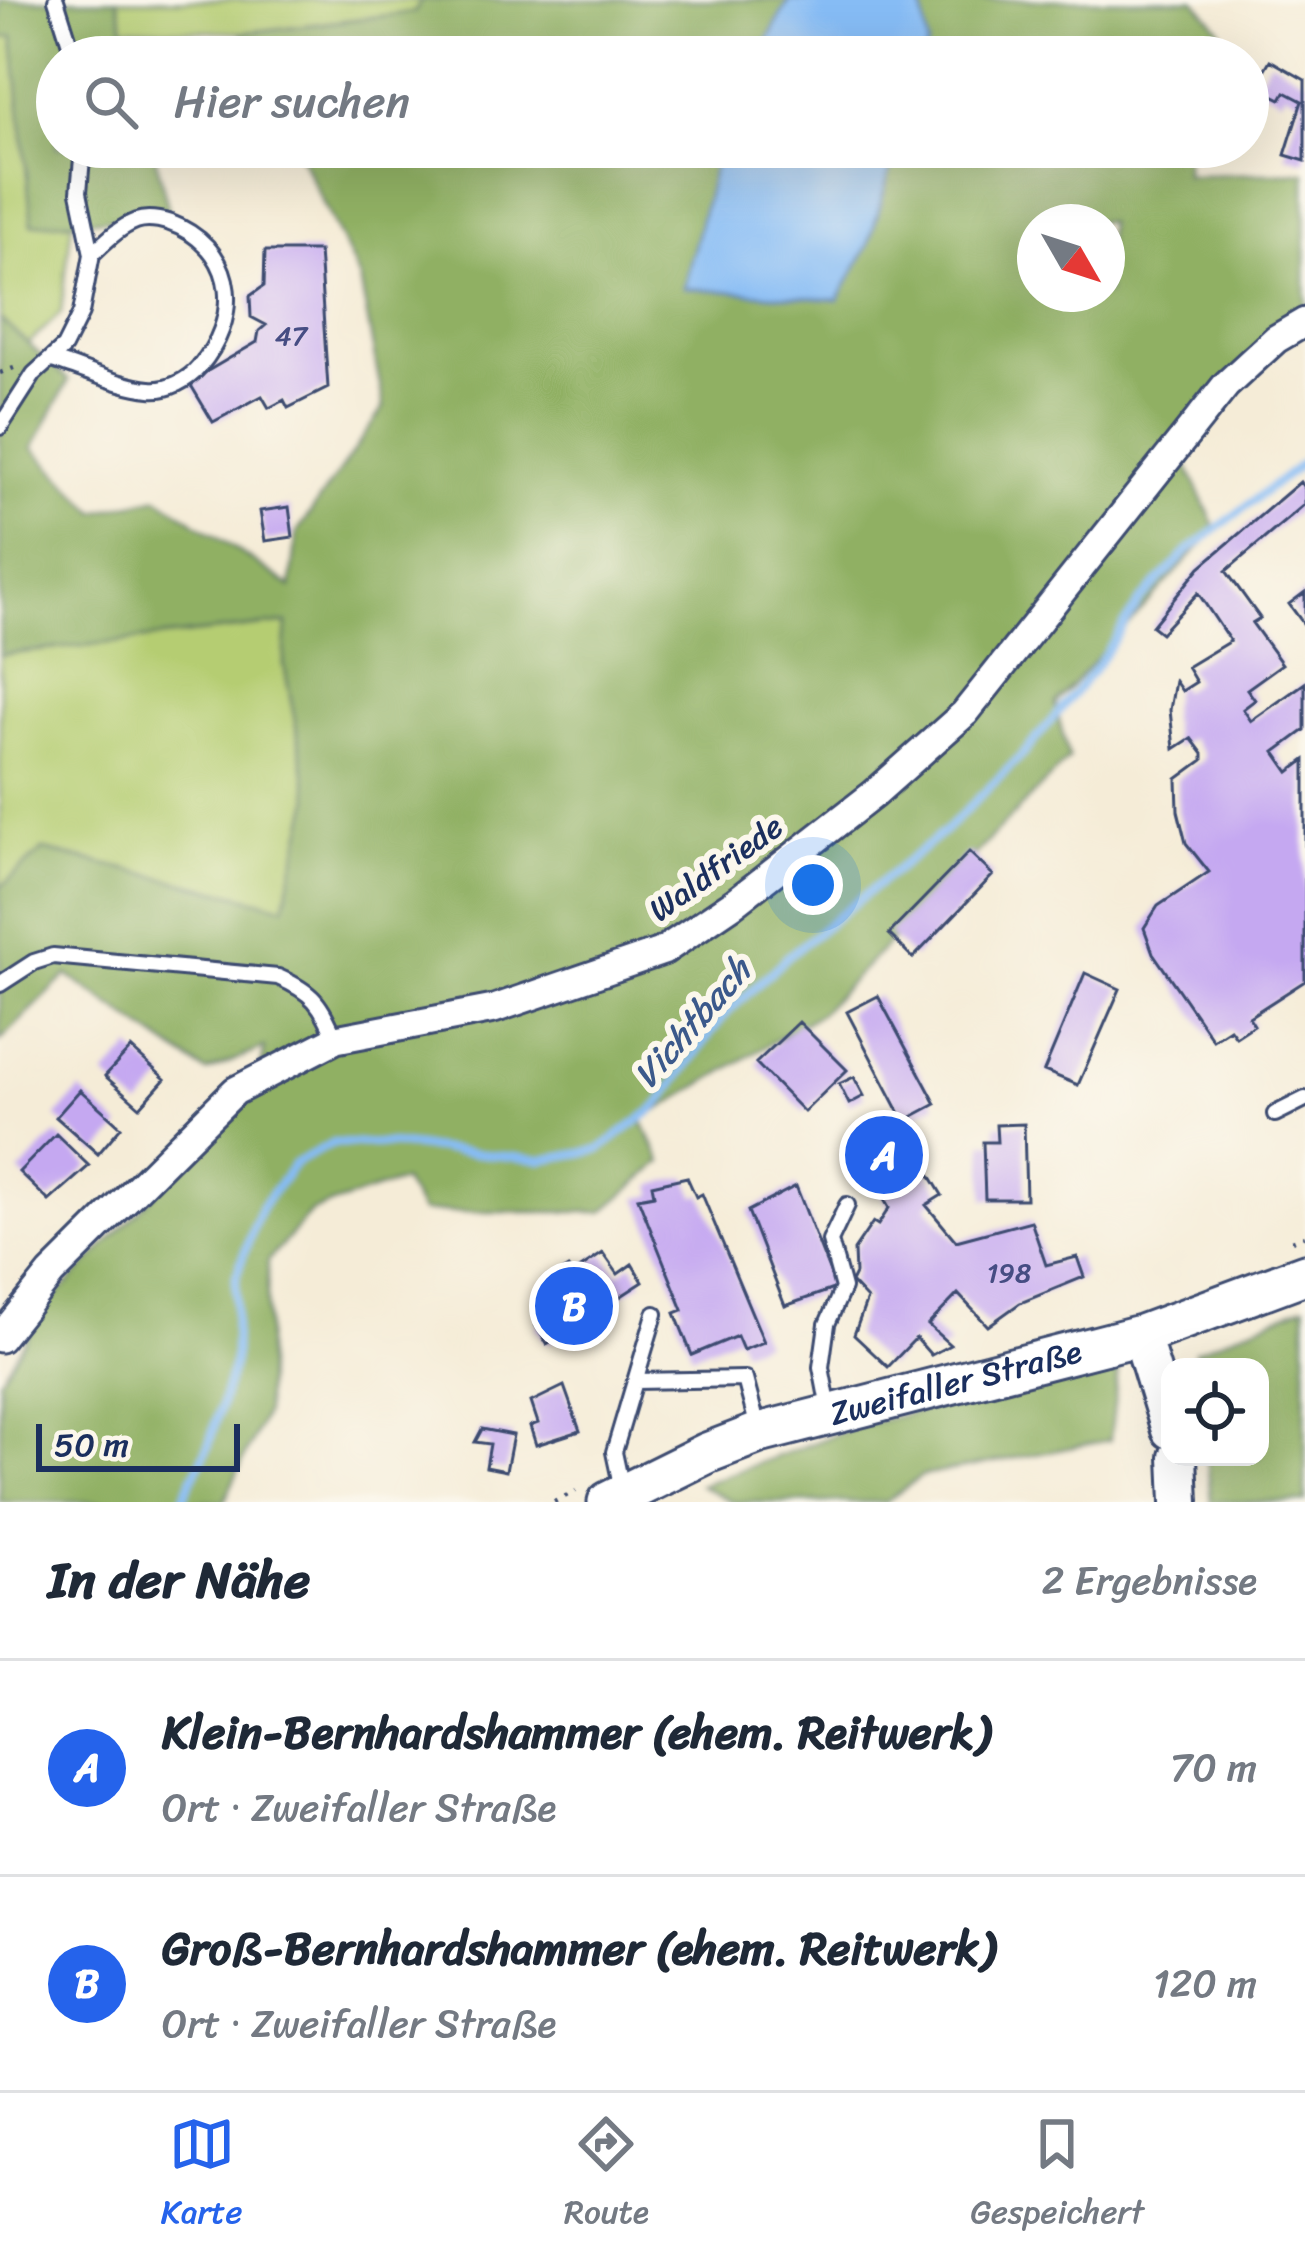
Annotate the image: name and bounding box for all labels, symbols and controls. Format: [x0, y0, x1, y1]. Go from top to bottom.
search box [36, 36, 1269, 168]
text: Hier suchen [174, 62, 410, 142]
icon: search [78, 69, 144, 135]
north arrow [1017, 204, 1125, 312]
house number: 47 [275, 312, 309, 360]
street label: Waldfriede [636, 799, 796, 937]
your location [783, 855, 843, 915]
water label: Vichtbach [616, 940, 770, 1103]
pin: A [845, 1110, 923, 1200]
house number: 198 [987, 1249, 1031, 1297]
pin: B [535, 1261, 613, 1351]
street label: Zweifaller Straße [823, 1322, 1088, 1443]
map controls [1161, 1358, 1269, 1466]
button: locate [1161, 1358, 1269, 1466]
text: 50 m [54, 1416, 129, 1474]
scale bar [36, 1418, 240, 1471]
text: In der Nähe [48, 1535, 310, 1625]
text: 2 Ergebnisse [1042, 1546, 1257, 1615]
text: Klein-Bernhardshammer (ehem. Reitwerk) [162, 1693, 990, 1773]
text: A [74, 1733, 100, 1802]
text: 70 m [1170, 1733, 1257, 1802]
text: Ort · Zweifaller Straße [162, 1773, 556, 1842]
text: Groß-Bernhardshammer (ehem. Reitwerk) [162, 1909, 995, 1989]
text: B [75, 1949, 99, 2018]
text: 120 m [1153, 1949, 1257, 2018]
text: Ort · Zweifaller Straße [162, 1989, 556, 2058]
tab: Karte [161, 2111, 242, 2241]
tab: Route [564, 2111, 649, 2241]
tab: Gespeichert [970, 2111, 1144, 2241]

